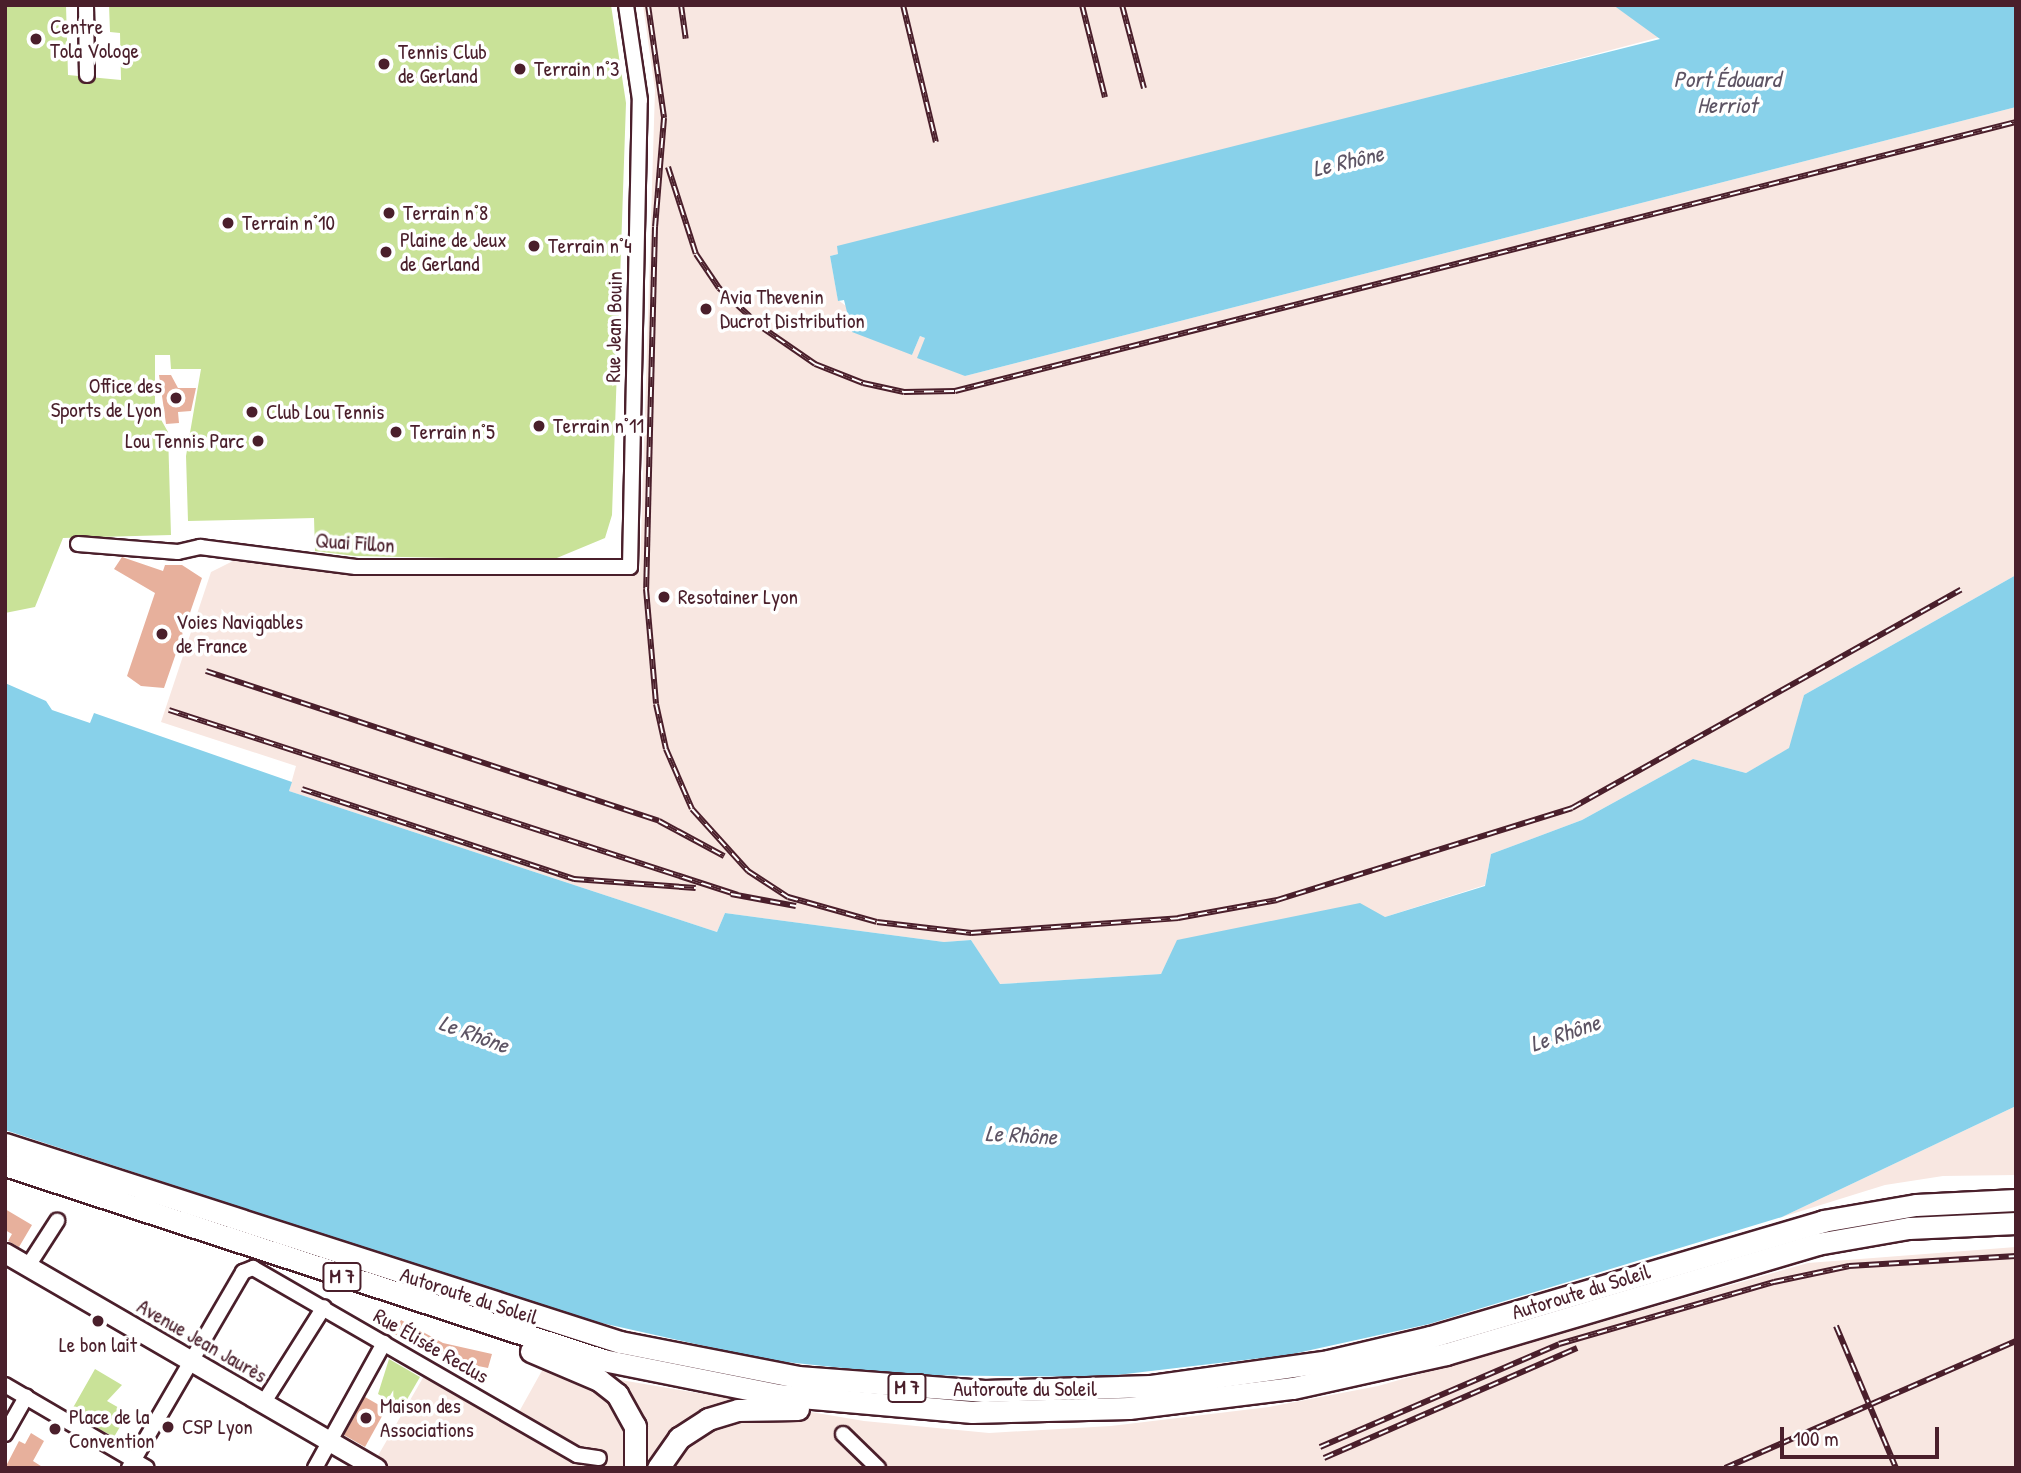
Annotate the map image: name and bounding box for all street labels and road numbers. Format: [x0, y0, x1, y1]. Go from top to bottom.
street label: Rue Jean Bouin [600, 271, 628, 383]
street label: Quai Fillon [314, 528, 396, 558]
street label: Autoroute du Soleil [1509, 1259, 1653, 1325]
road number: M 7 [321, 1261, 363, 1292]
street label: Autoroute du Soleil [397, 1262, 541, 1330]
street label: Avenue Jean Jaurès [133, 1294, 271, 1388]
street label: Rue Élisée Reclus [369, 1303, 493, 1389]
road number: M 7 [886, 1372, 928, 1404]
street label: Autoroute du Soleil [953, 1376, 1097, 1402]

